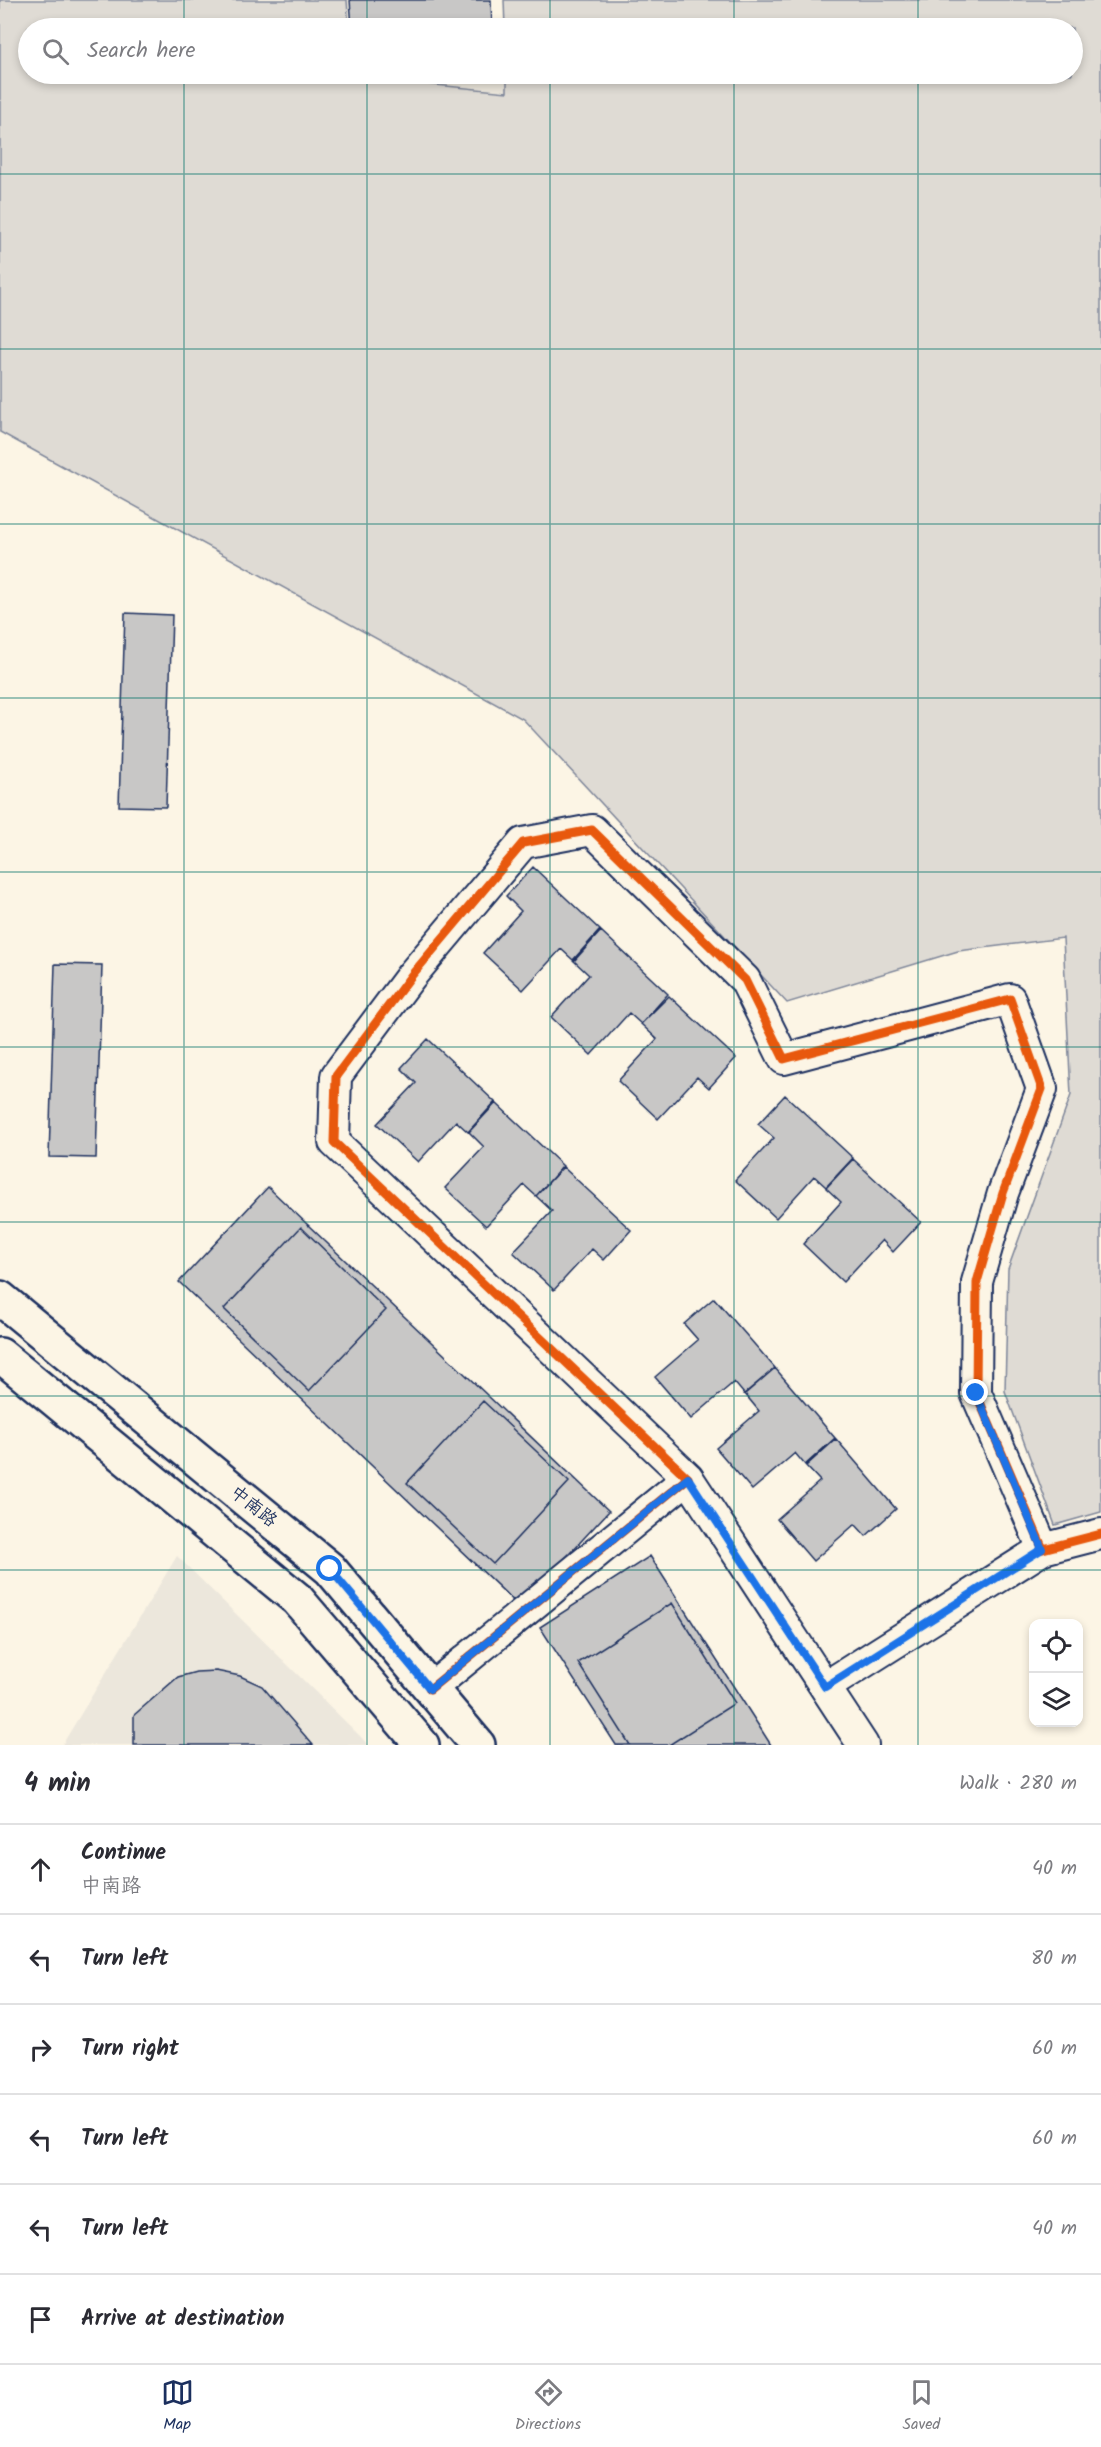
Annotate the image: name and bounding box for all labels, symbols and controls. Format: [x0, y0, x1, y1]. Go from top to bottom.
search box [18, 18, 1083, 84]
text: Search here [87, 34, 195, 69]
icon: search [39, 35, 72, 68]
route end [962, 1379, 988, 1405]
street label: 中南路 [223, 1479, 283, 1535]
route start [316, 1555, 342, 1581]
map controls [1029, 1619, 1083, 1727]
button: locate [1029, 1619, 1083, 1673]
button: layers [1029, 1673, 1083, 1727]
text: 4 min [24, 1763, 91, 1805]
text: Walk · 280 m [959, 1768, 1077, 1800]
text: Continue [81, 1836, 166, 1871]
icon: ahead [24, 1853, 57, 1886]
text: 40 m [1032, 1853, 1077, 1885]
text: 中南路 [81, 1871, 141, 1903]
text: Turn left [81, 1942, 168, 1977]
icon: left [24, 1943, 57, 1976]
text: 80 m [1031, 1943, 1077, 1975]
text: Turn right [81, 2032, 179, 2067]
icon: right [24, 2033, 57, 2066]
text: 60 m [1032, 2033, 1077, 2065]
text: Turn left [81, 2122, 168, 2157]
icon: left [24, 2123, 57, 2156]
text: 60 m [1032, 2123, 1077, 2155]
text: Turn left [81, 2212, 168, 2247]
icon: left [24, 2213, 57, 2246]
text: 40 m [1032, 2213, 1077, 2245]
text: Arrive at destination [81, 2302, 284, 2337]
icon: arrive [24, 2303, 57, 2336]
tab: Map [161, 2376, 194, 2437]
tab: Directions [515, 2376, 581, 2437]
tab: Saved [902, 2376, 940, 2437]

